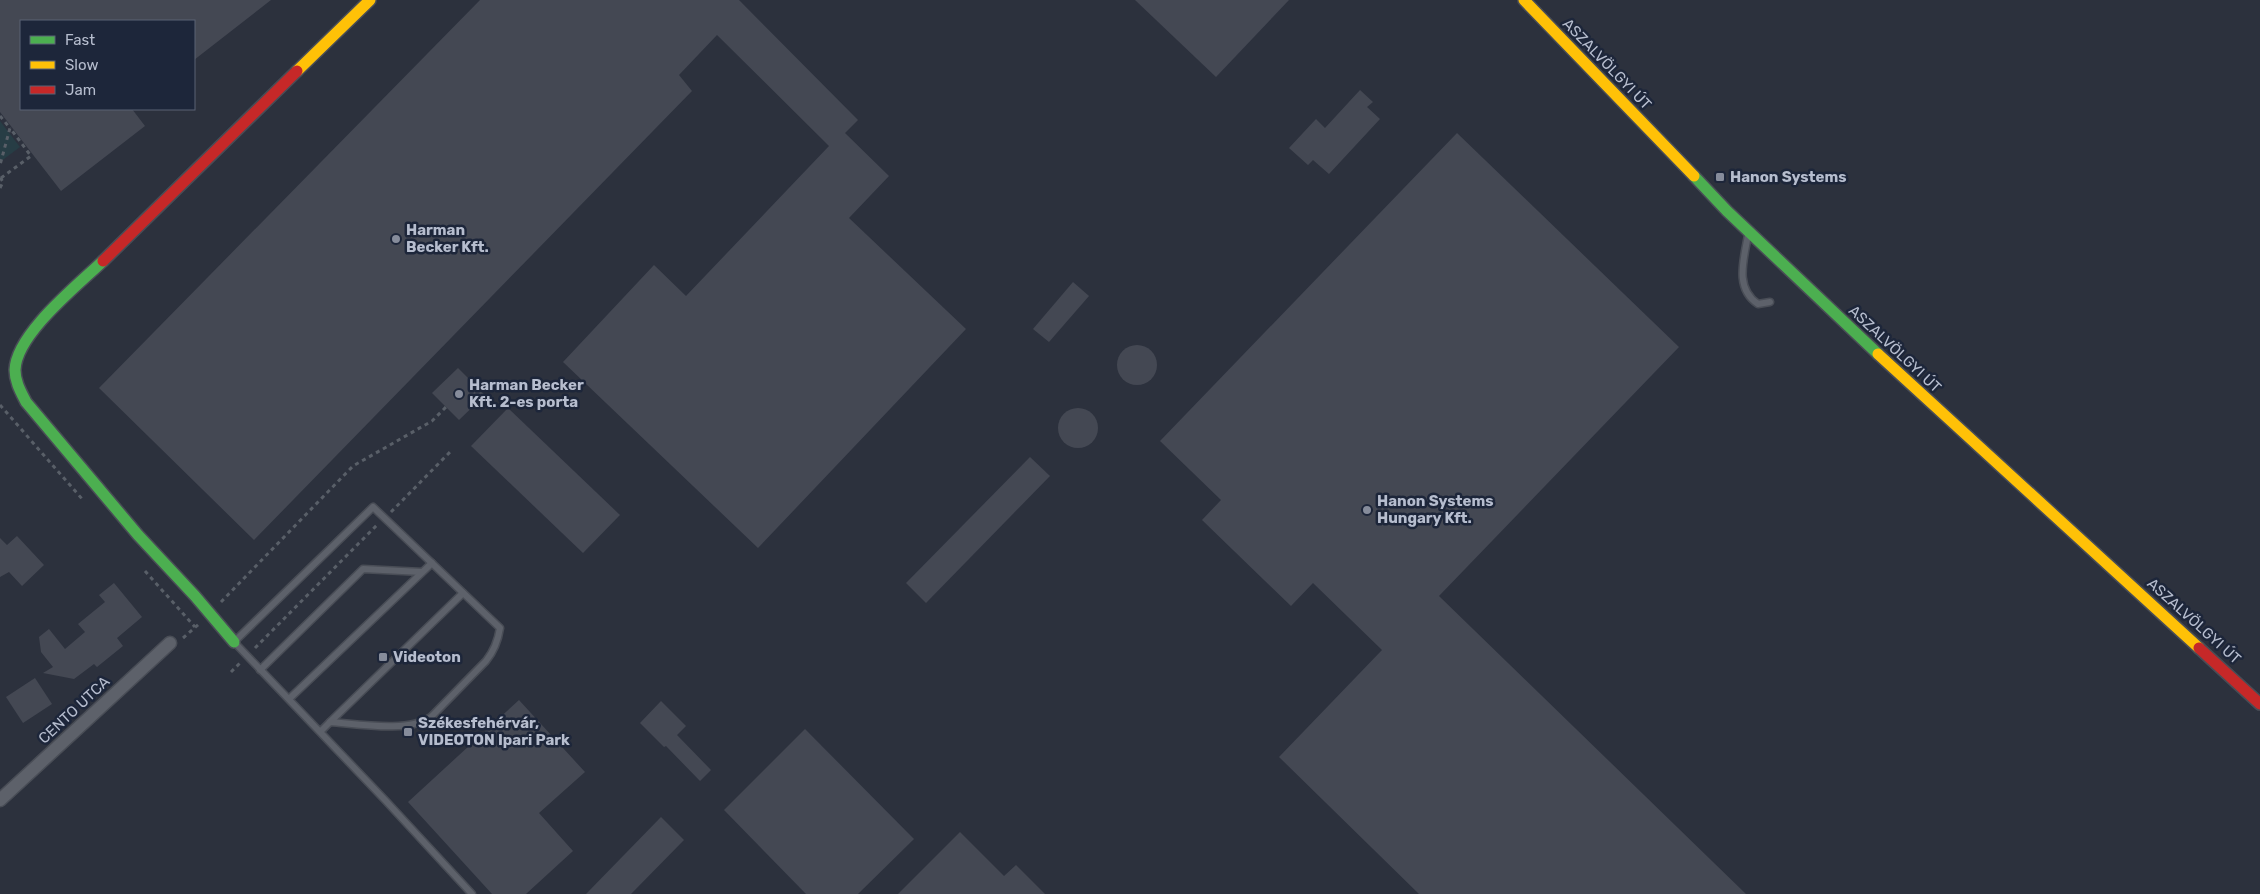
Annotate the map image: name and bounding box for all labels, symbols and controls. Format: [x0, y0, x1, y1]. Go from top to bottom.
street label: ASZALVÖLGYI ÚT [1559, 15, 1655, 114]
legend [20, 20, 195, 110]
text: Fast [65, 31, 95, 49]
text: Slow [65, 56, 98, 74]
text: Jam [65, 81, 96, 99]
place label: Hanon Systems [1730, 168, 1846, 186]
marker: Hanon Systems [1714, 171, 1726, 183]
place label: Harman Becker Kft. [406, 221, 489, 256]
marker: Harman Becker Kft. [390, 233, 402, 245]
street label: ASZALVÖLGYI ÚT [1845, 302, 1945, 397]
place label: Harman Becker Kft. 2-es porta [469, 376, 584, 411]
marker: Harman Becker Kft. 2-es porta [453, 388, 465, 400]
place label: Hanon Systems Hungary Kft. [1377, 492, 1493, 527]
marker: Hanon Systems Hungary Kft. [1361, 504, 1373, 516]
street label: ASZALVÖLGYI ÚT [2143, 574, 2245, 668]
place label: Videoton [393, 648, 461, 666]
marker: Videoton [377, 651, 389, 663]
street label: CENTO UTCA [35, 672, 113, 748]
place label: Székesfehérvár, VIDEOTON Ipari Park [418, 714, 570, 749]
marker: Székesfehérvár, VIDEOTON Ipari Park [402, 726, 414, 738]

